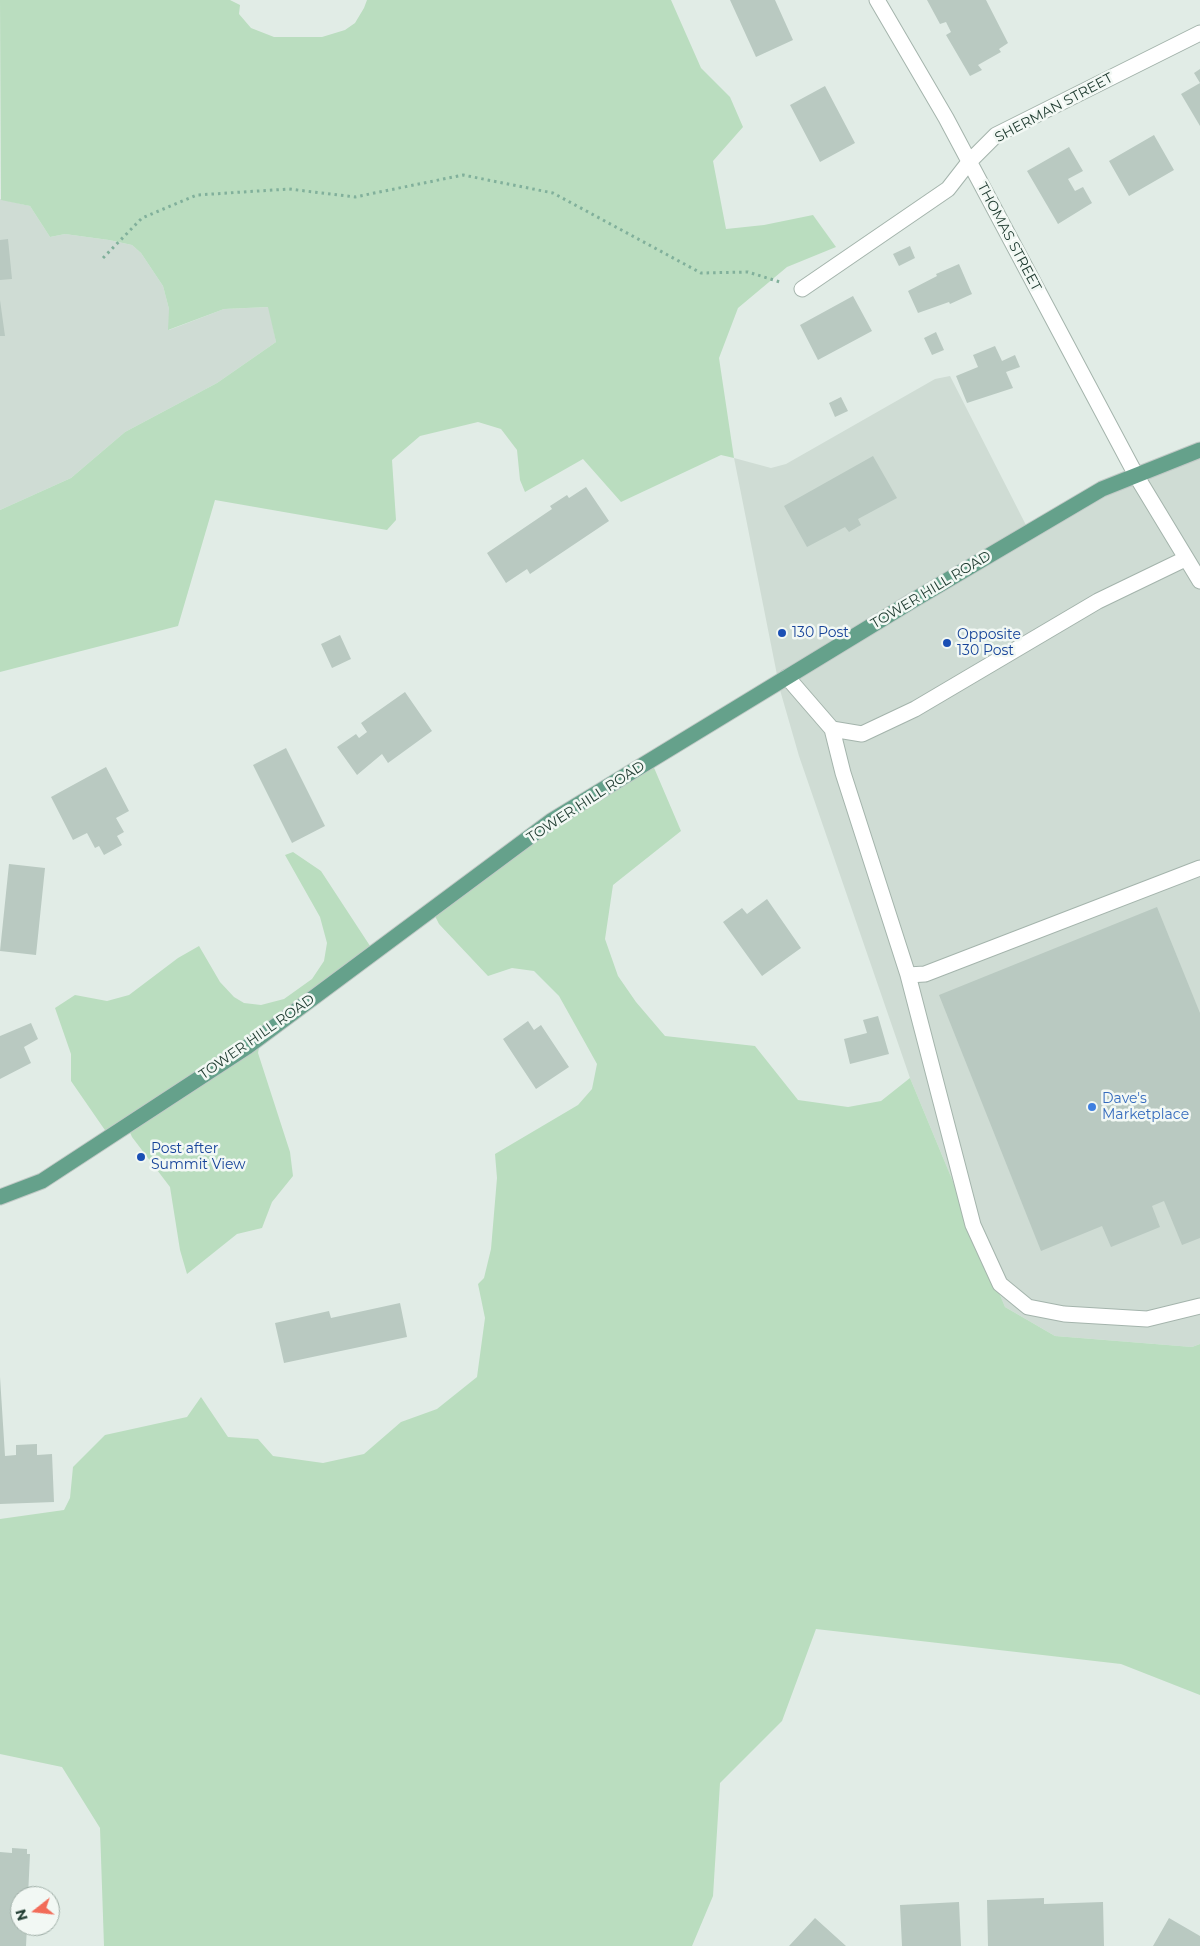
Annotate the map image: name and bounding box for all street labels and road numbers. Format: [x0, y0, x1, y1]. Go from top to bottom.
street label: SHERMAN STREET [992, 70, 1116, 146]
street label: THOMAS STREET [973, 180, 1045, 294]
street label: TOWER HILL ROAD [868, 548, 994, 632]
street label: TOWER HILL ROAD [524, 758, 648, 846]
street label: TOWER HILL ROAD [196, 991, 318, 1083]

